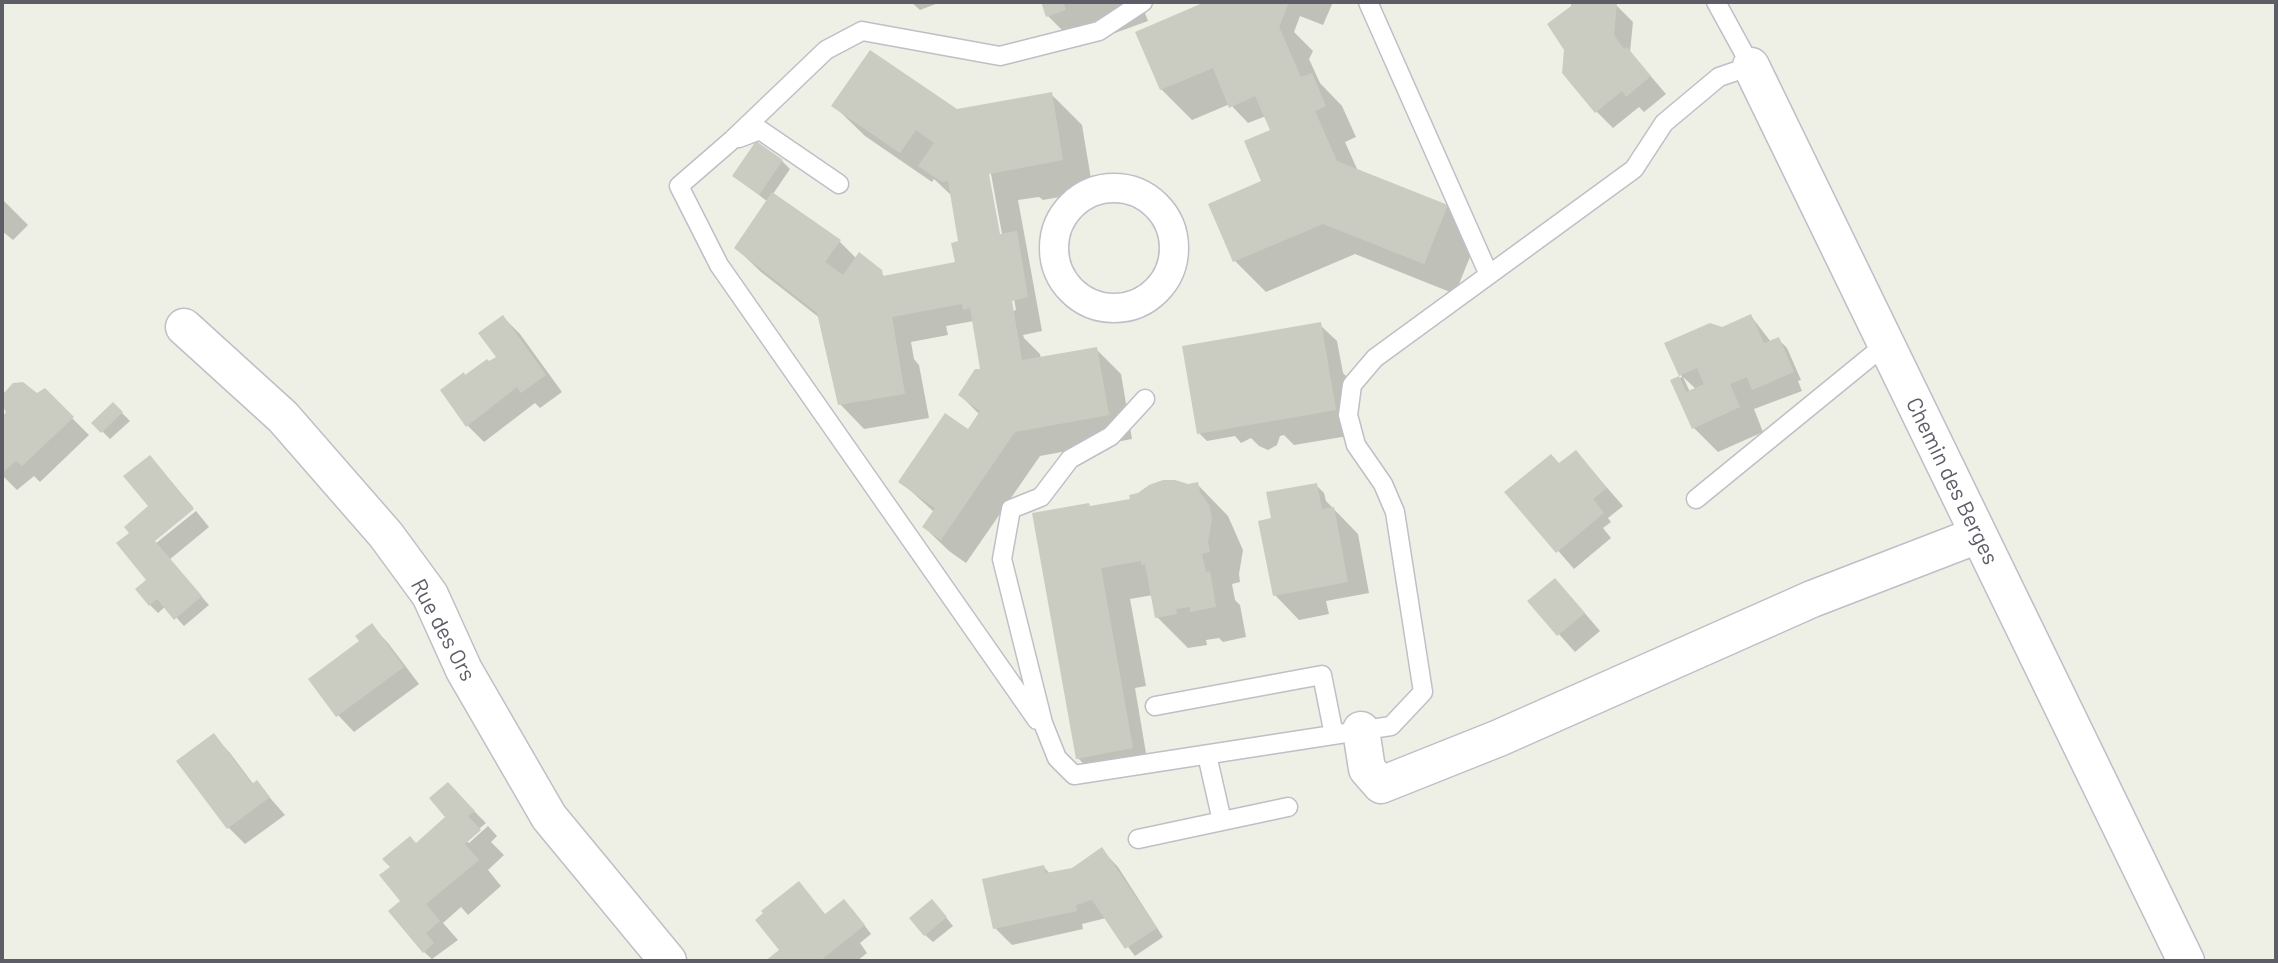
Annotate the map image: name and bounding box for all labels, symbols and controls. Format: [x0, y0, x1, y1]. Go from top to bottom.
street label: Chemin des Berges [1900, 393, 2004, 569]
street label: Rue des Ors [405, 574, 481, 686]

